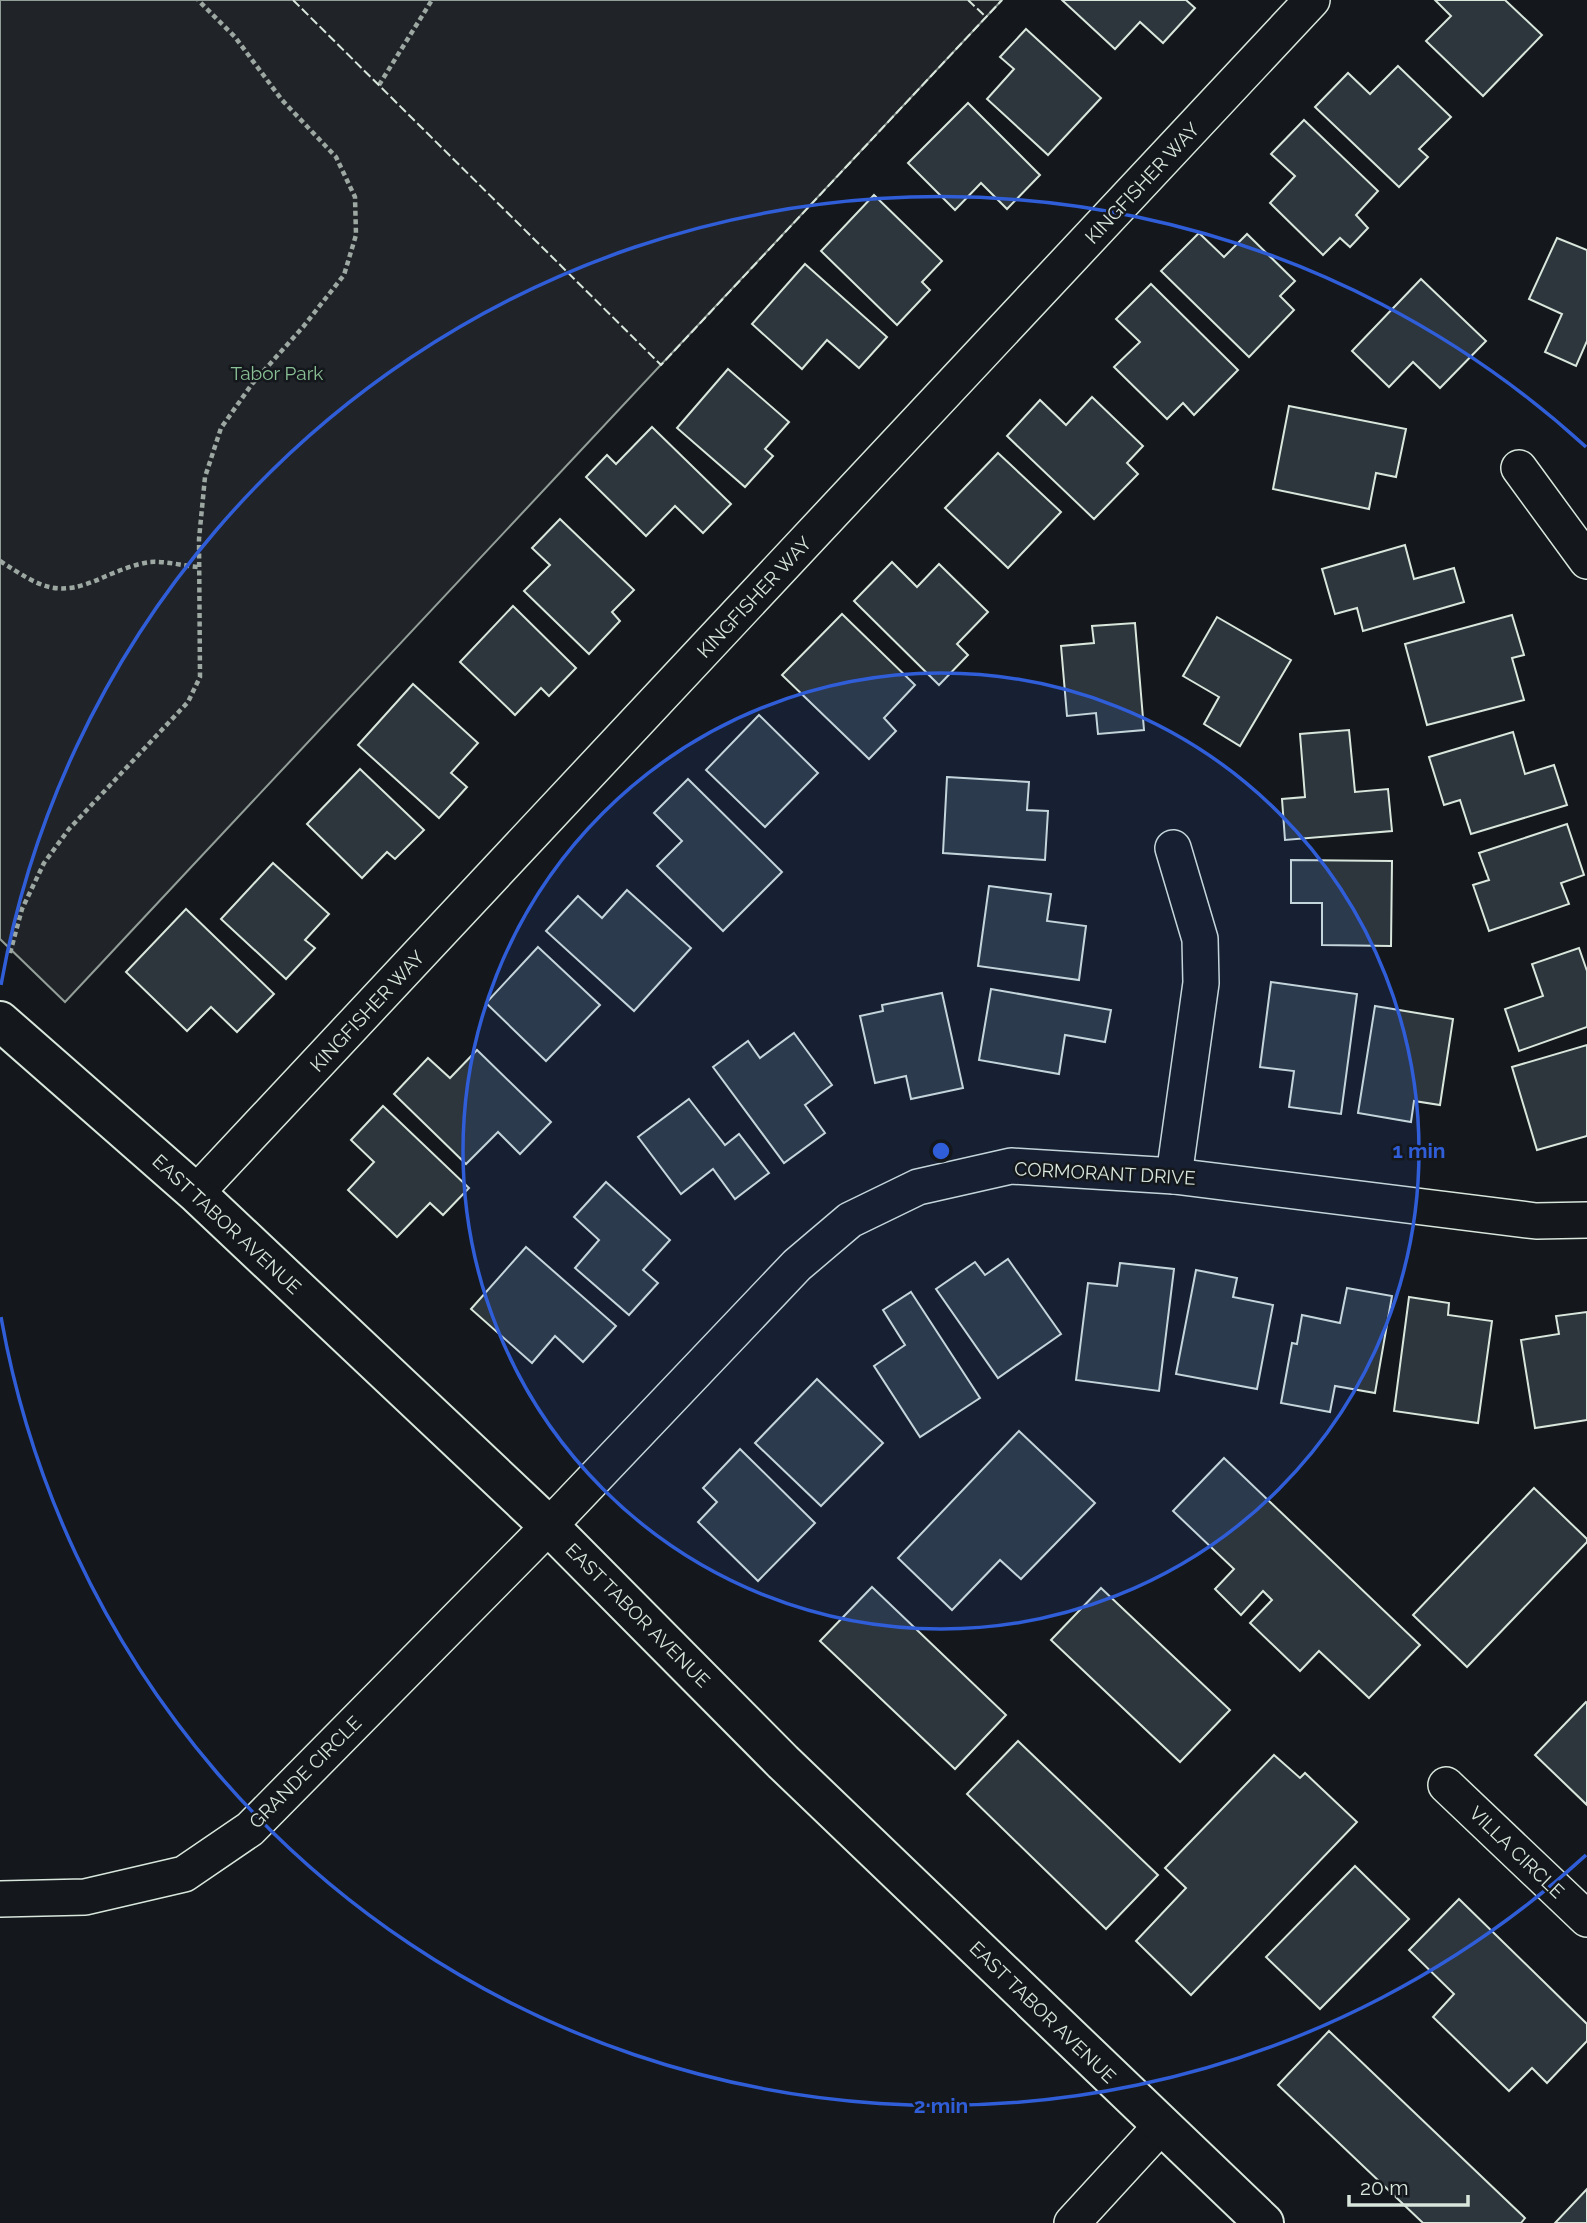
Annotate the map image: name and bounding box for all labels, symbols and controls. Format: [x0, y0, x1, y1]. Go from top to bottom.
street label: KINGFISHER WAY [1080, 118, 1204, 248]
park label: Tabor Park [231, 362, 323, 384]
street label: KINGFISHER WAY [692, 532, 816, 662]
street label: KINGFISHER WAY [305, 946, 429, 1076]
text: 1 min [1392, 1138, 1446, 1163]
centre of rings [929, 1139, 953, 1163]
street label: EAST TABOR AVENUE [148, 1150, 306, 1298]
street label: CORMORANT DRIVE [1014, 1157, 1196, 1189]
street label: EAST TABOR AVENUE [561, 1538, 715, 1692]
street label: GRANDE CIRCLE [244, 1711, 366, 1833]
street label: VILLA CIRCLE [1465, 1801, 1569, 1903]
street label: EAST TABOR AVENUE [965, 1937, 1121, 2087]
text: 2 min [914, 2093, 968, 2118]
scale bar [1349, 2164, 1468, 2208]
text: 20 m [1360, 2175, 1408, 2200]

